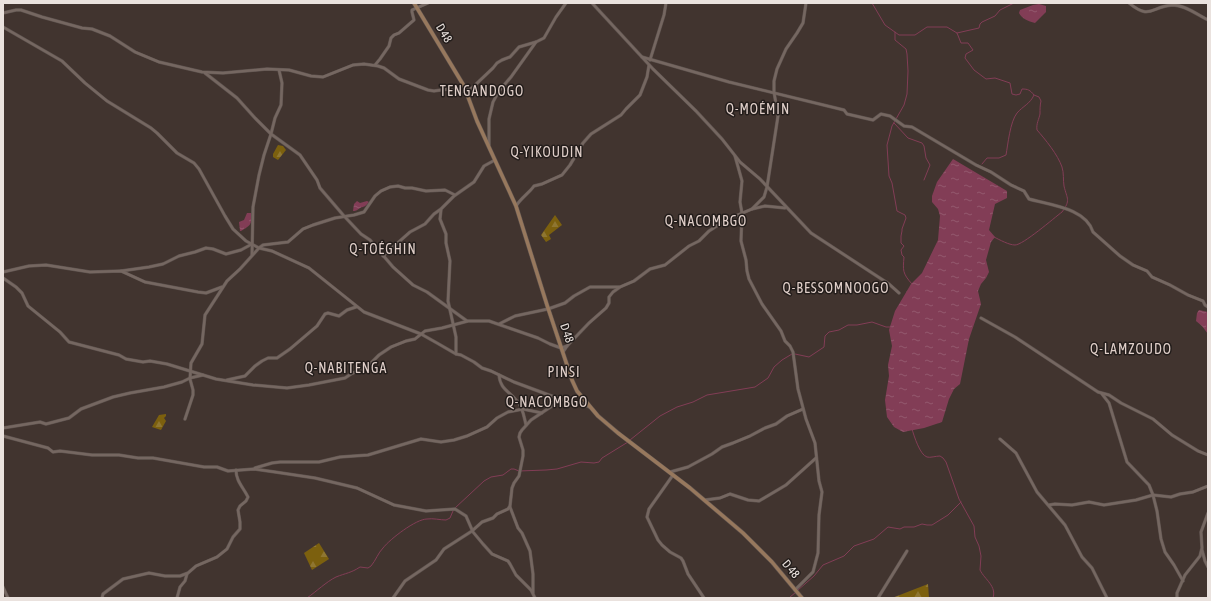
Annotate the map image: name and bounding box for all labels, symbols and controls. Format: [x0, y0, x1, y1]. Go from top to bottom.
street label: D 48 [433, 21, 455, 45]
district label: TENGANDOGO [440, 83, 524, 99]
district label: Q-MOÉMIN [726, 101, 790, 117]
district label: Q-YIKOUDIN [510, 144, 584, 160]
district label: Q-NACOMBGO [665, 213, 747, 229]
district label: Q-TOÉGHIN [349, 241, 417, 257]
district label: Q-BESSOMNOOGO [783, 280, 889, 296]
street label: D 48 [557, 321, 577, 345]
district label: Q-LAMZOUDO [1090, 341, 1172, 357]
district label: Q-NABITENGA [305, 360, 387, 376]
district label: PINSI [547, 364, 581, 380]
district label: Q-NACOMBGO [506, 394, 588, 410]
street label: D 48 [779, 557, 803, 581]

